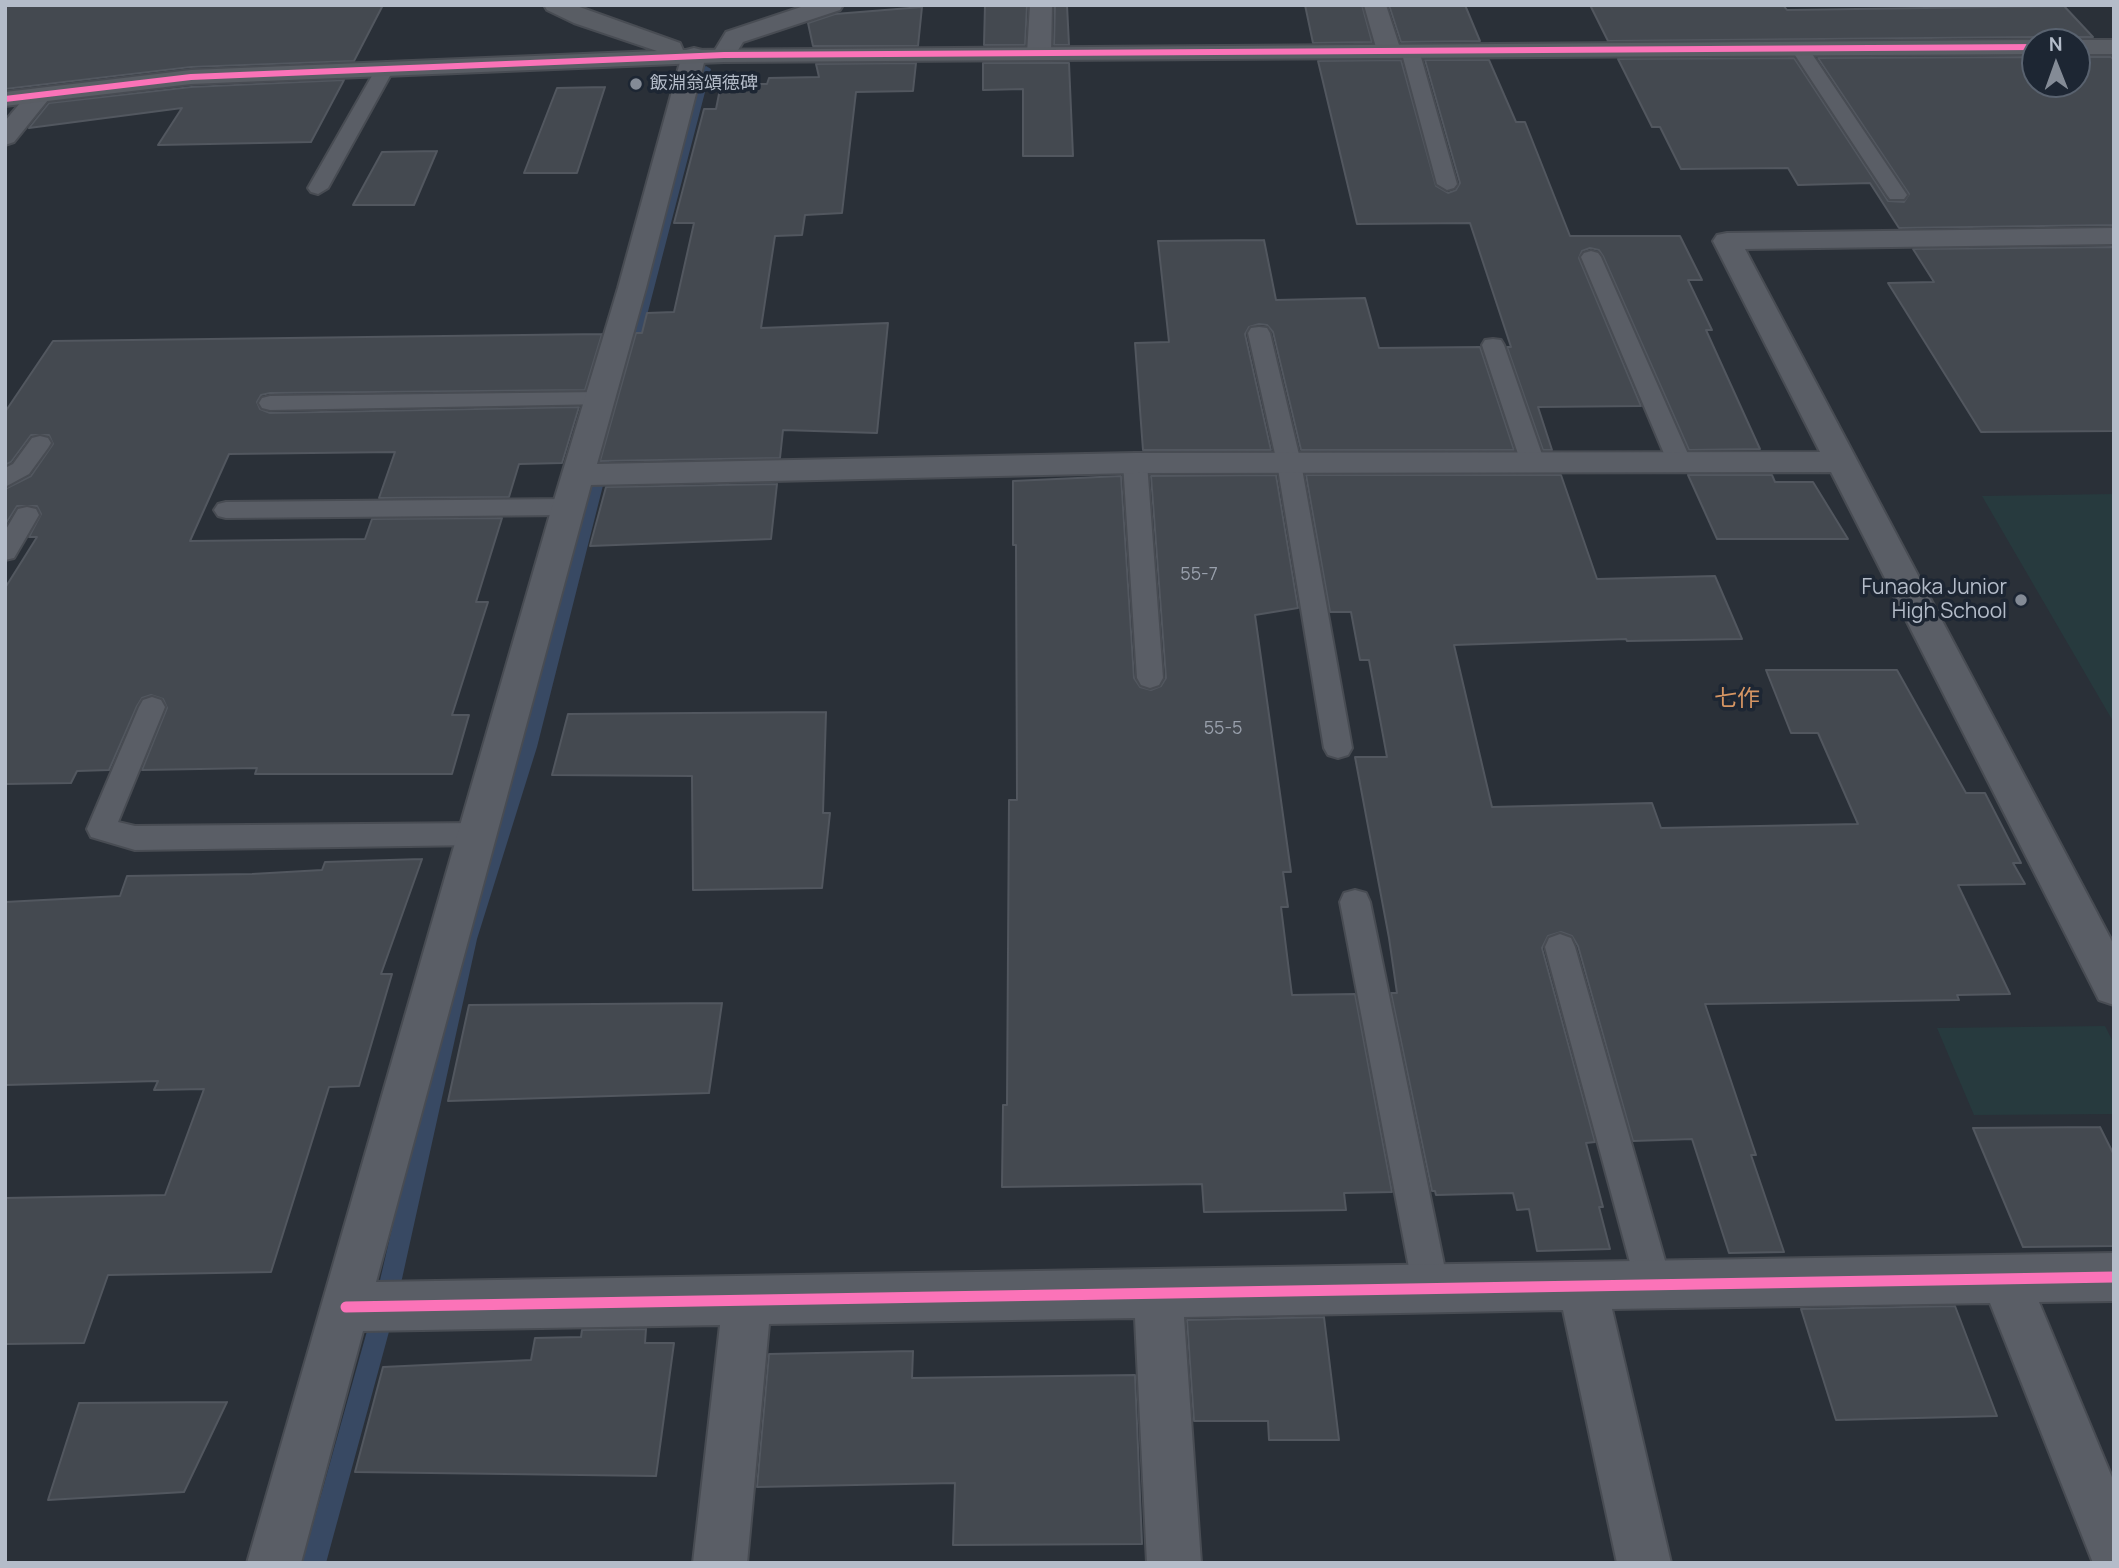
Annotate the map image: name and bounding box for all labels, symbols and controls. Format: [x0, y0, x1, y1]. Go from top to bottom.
north arrow [2021, 28, 2091, 98]
text: N [2049, 31, 2063, 57]
place label: 飯淵翁頌徳碑 [650, 73, 758, 95]
marker: 飯淵翁頌徳碑 [628, 76, 644, 92]
house number: 55-7 [1180, 564, 1218, 586]
place label: Funaoka Junior High School [1862, 575, 2007, 625]
marker: Funaoka Junior High School [2013, 592, 2029, 608]
district label: 七作 [1714, 686, 1760, 714]
house number: 55-5 [1204, 718, 1242, 740]

